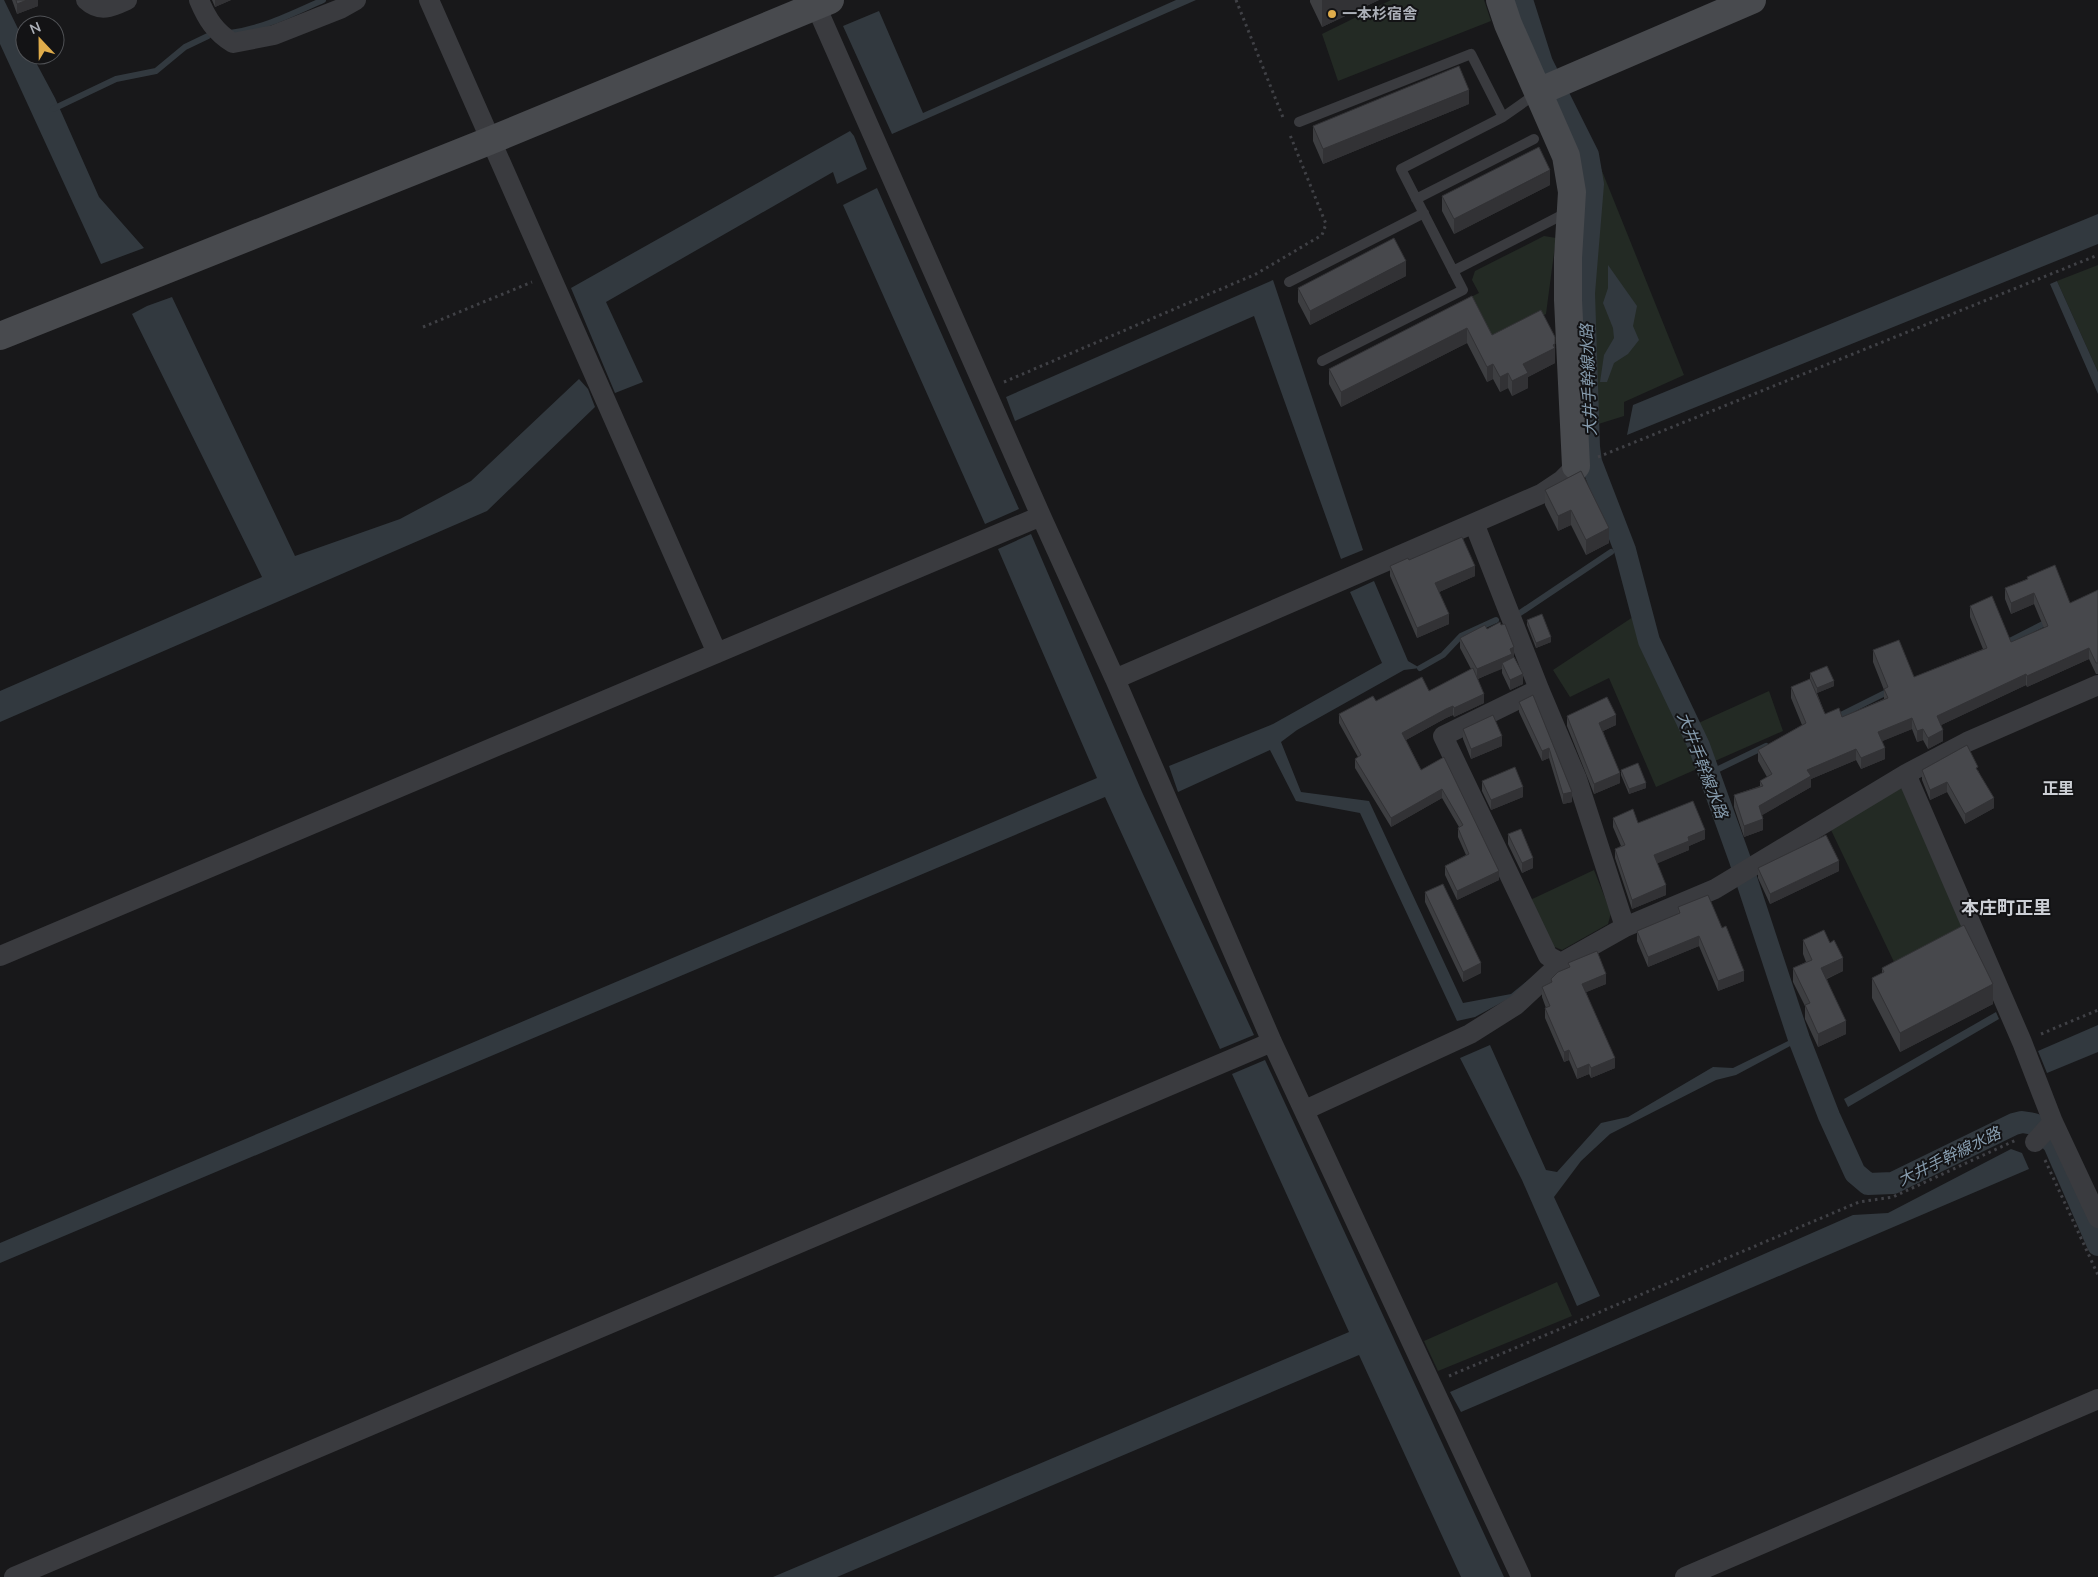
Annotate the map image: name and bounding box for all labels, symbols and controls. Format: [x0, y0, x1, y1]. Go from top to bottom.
place label: 一本杉宿舎 [1342, 4, 1418, 24]
marker: 一本杉宿舎 [1326, 8, 1338, 20]
north arrow [15, 15, 65, 65]
text: N [27, 18, 44, 39]
water label: 大井手幹線水路 [1576, 322, 1602, 436]
water label: 大井手幹線水路 [1672, 709, 1733, 823]
district label: 正里 [2042, 778, 2074, 800]
district label: 本庄町正里 [1961, 896, 2051, 920]
water label: 大井手幹線水路 [1894, 1122, 2006, 1191]

